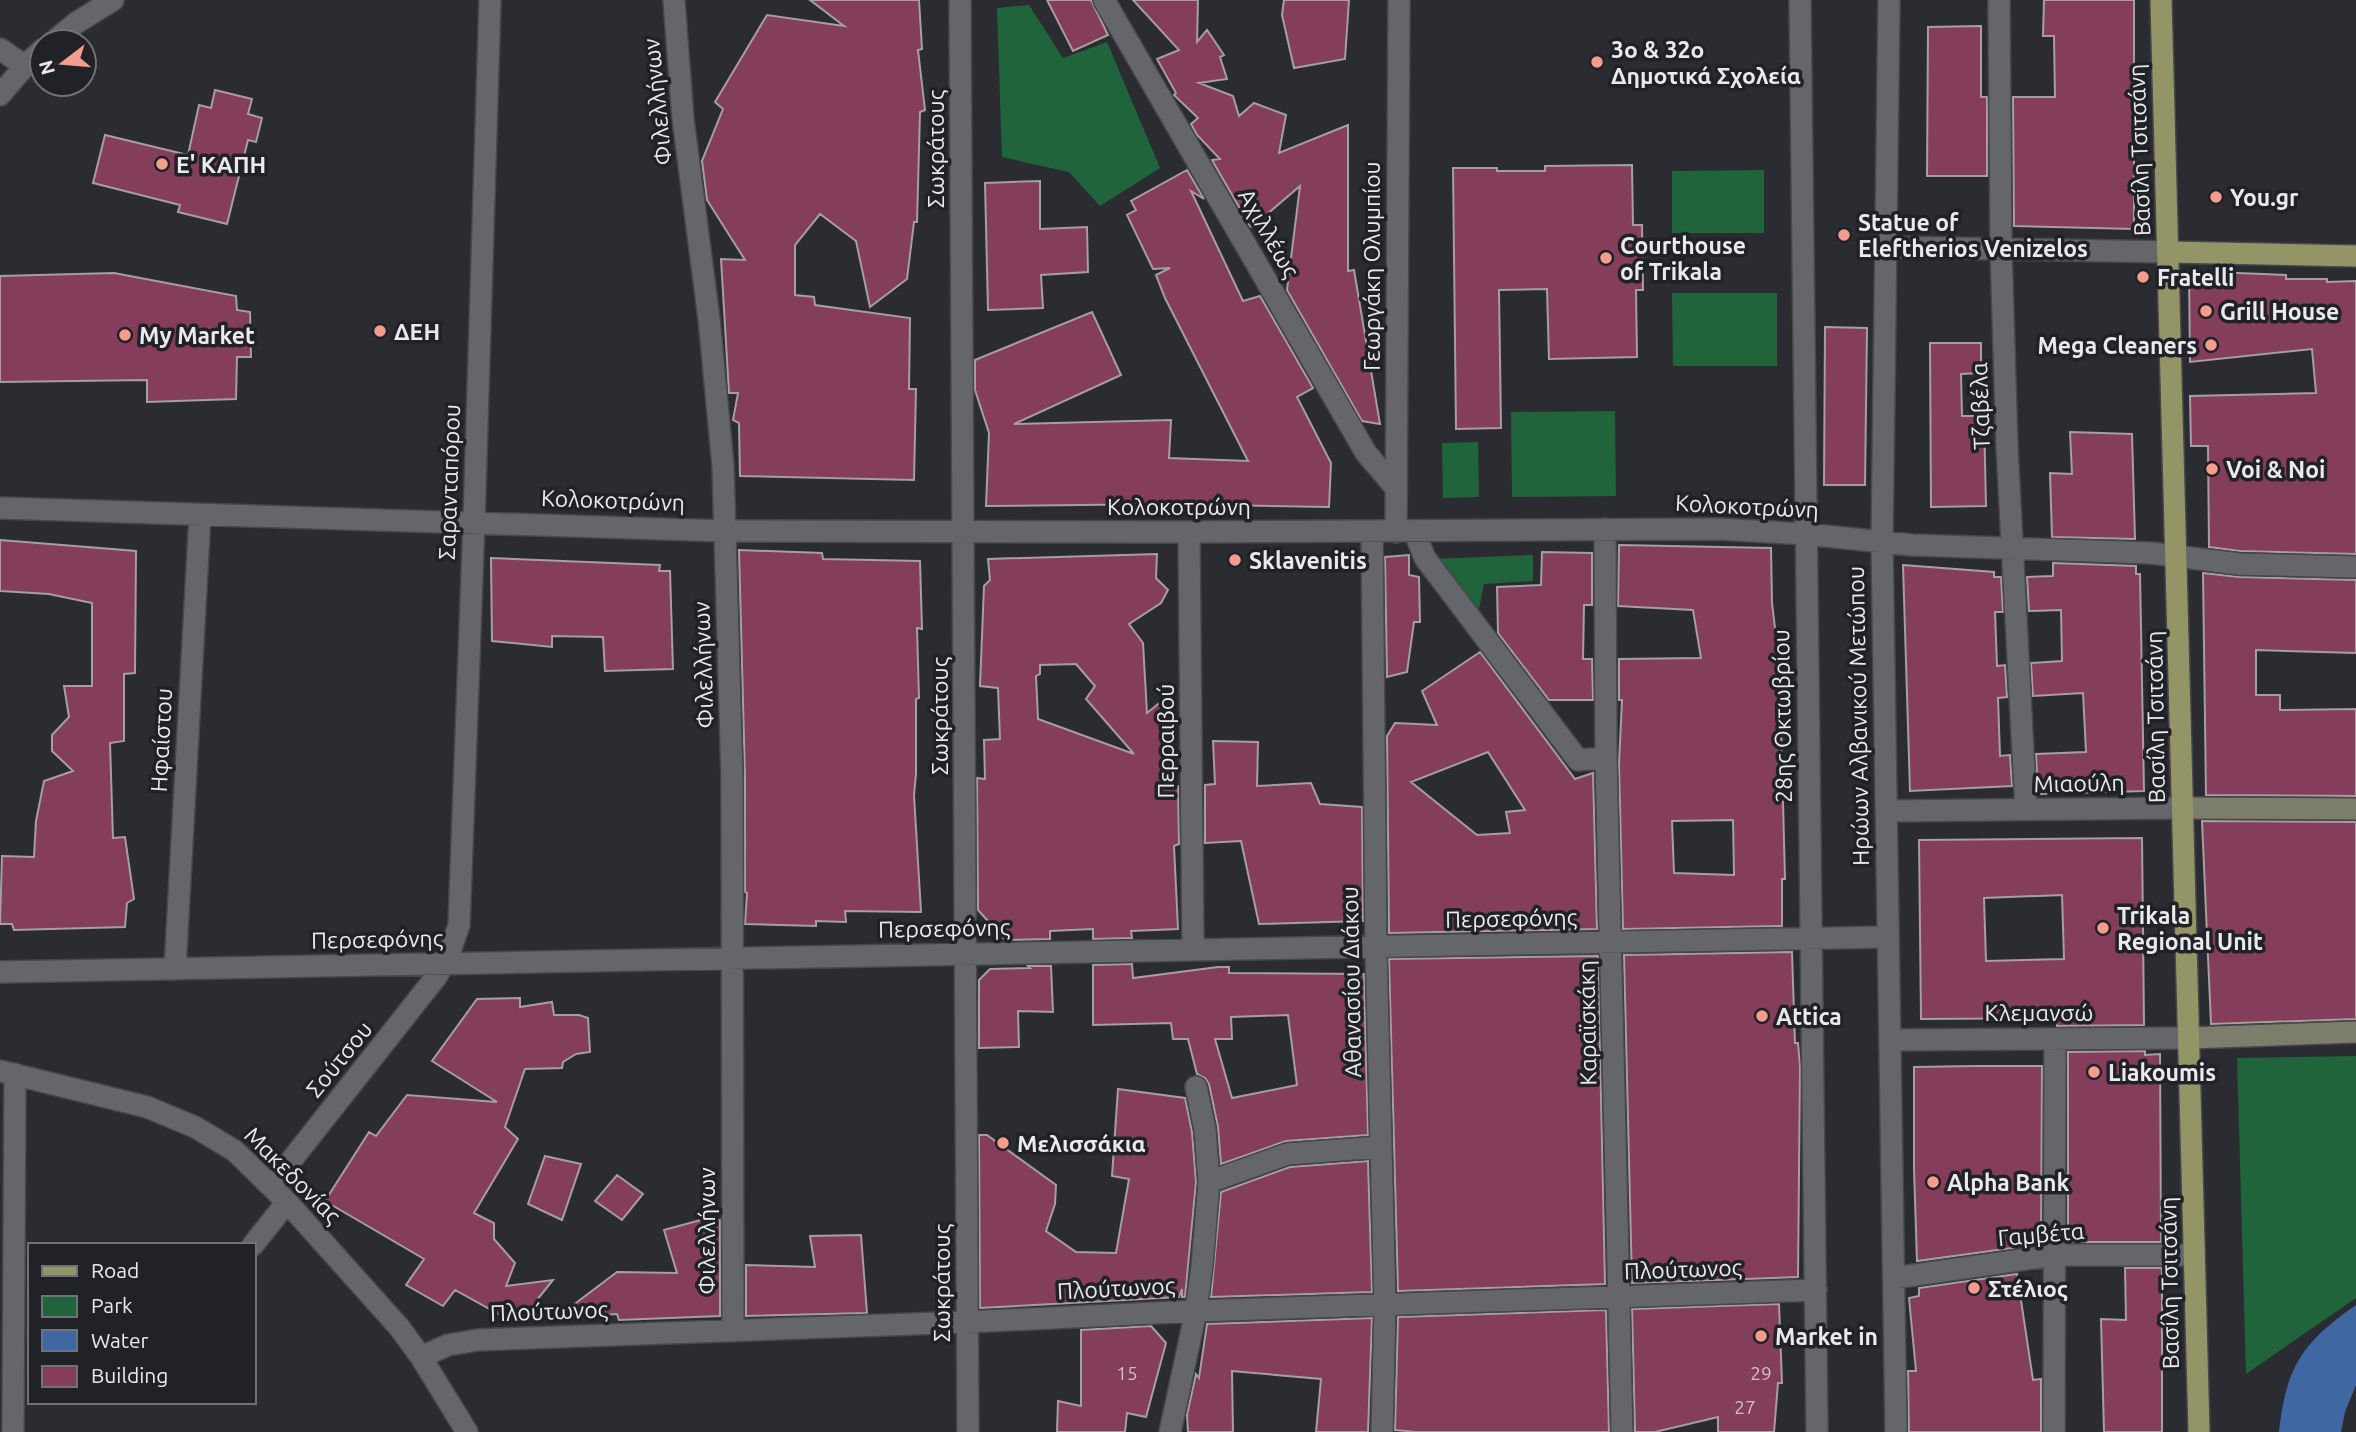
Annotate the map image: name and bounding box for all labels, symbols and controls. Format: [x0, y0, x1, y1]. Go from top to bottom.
north arrow [28, 28, 98, 98]
street label: Φιλελλήνων [638, 37, 676, 167]
place label: 3ο & 32ο Δημοτικά Σχολεία [1611, 37, 1801, 88]
marker: 3ο & 32ο Δημοτικά Σχολεία [1589, 54, 1605, 70]
text: N [34, 58, 59, 78]
street label: Βασίλη Τσιτσάνη [2124, 63, 2154, 237]
street label: Σωκράτους [923, 90, 949, 208]
place label: Ε' ΚΑΠΗ [176, 152, 266, 177]
marker: Ε' ΚΑΠΗ [154, 156, 170, 172]
street label: Γεωργάκη Ολυμπίου [1359, 161, 1384, 371]
street label: Αχιλλέως [1233, 184, 1304, 282]
place label: You.gr [2230, 185, 2299, 210]
marker: You.gr [2208, 189, 2224, 205]
place label: Statue of Eleftherios Venizelos [1858, 210, 2088, 261]
marker: Statue of Eleftherios Venizelos [1836, 227, 1852, 243]
place label: Courthouse of Trikala [1620, 233, 1746, 284]
marker: Courthouse of Trikala [1598, 250, 1614, 266]
place label: Fratelli [2157, 265, 2234, 290]
marker: Fratelli [2135, 269, 2151, 285]
place label: Grill House [2220, 299, 2339, 324]
marker: Grill House [2198, 303, 2214, 319]
place label: ΔΕΗ [394, 319, 440, 344]
place label: My Market [139, 323, 255, 348]
marker: ΔΕΗ [372, 323, 388, 339]
marker: My Market [117, 327, 133, 343]
place label: Mega Cleaners [2037, 333, 2197, 358]
marker: Mega Cleaners [2203, 337, 2219, 353]
street label: Τζαβέλα [1966, 362, 1995, 450]
street label: Σαρανταπόρου [434, 404, 464, 560]
place label: Voi & Noi [2226, 457, 2325, 482]
marker: Voi & Noi [2204, 461, 2220, 477]
street label: Κολοκοτρώνη [541, 485, 685, 515]
street label: Κολοκοτρώνη [1674, 490, 1820, 522]
street label: Κολοκοτρώνη [1107, 494, 1251, 519]
place label: Sklavenitis [1249, 548, 1367, 573]
marker: Sklavenitis [1227, 552, 1243, 568]
street label: Ηρώων Αλβανικού Μετώπου [1843, 566, 1873, 866]
street label: Φιλελλήνων [688, 601, 718, 729]
street label: 28ης Οκτωβρίου [1768, 629, 1797, 803]
street label: Βασίλη Τσιτσάνη [2141, 631, 2169, 803]
street label: Σωκράτους [927, 657, 953, 775]
street label: Περραιβού [1153, 684, 1178, 798]
street label: Ηφαίστου [146, 687, 176, 793]
street label: Μιαούλη [2033, 770, 2125, 796]
street label: Αθανασίου Διάκου [1337, 886, 1365, 1078]
place label: Trikala Regional Unit [2117, 903, 2263, 954]
street label: Περσεφόνης [1445, 904, 1577, 933]
street label: Περσεφόνης [878, 914, 1010, 943]
marker: Trikala Regional Unit [2095, 920, 2111, 936]
street label: Περσεφόνης [311, 925, 443, 954]
street label: Καραϊσκάκη [1573, 960, 1601, 1086]
street label: Κλεμανσώ [1985, 1000, 2093, 1025]
place label: Attica [1776, 1004, 1842, 1029]
marker: Attica [1754, 1008, 1770, 1024]
street label: Σούτσου [301, 1016, 377, 1102]
place label: Liakoumis [2108, 1060, 2216, 1085]
marker: Liakoumis [2086, 1064, 2102, 1080]
street label: Μακεδονίας [239, 1122, 346, 1229]
place label: Μελισσάκια [1017, 1131, 1146, 1156]
marker: Μελισσάκια [995, 1135, 1011, 1151]
street label: Φιλελλήνων [694, 1167, 719, 1295]
place label: Alpha Bank [1947, 1170, 2070, 1195]
marker: Alpha Bank [1925, 1174, 1941, 1190]
street label: Βασίλη Τσιτσάνη [2155, 1197, 2183, 1369]
street label: Γαμβέτα [1997, 1218, 2085, 1250]
street label: Σωκράτους [929, 1224, 955, 1342]
legend [28, 1243, 256, 1404]
street label: Πλούτωνος [1624, 1254, 1742, 1285]
text: Road [91, 1258, 139, 1282]
street label: Πλούτωνος [1056, 1272, 1176, 1305]
place label: Στέλιος [1988, 1276, 2068, 1302]
marker: Στέλιος [1966, 1280, 1982, 1296]
text: Park [91, 1293, 133, 1317]
street label: Πλούτωνος [490, 1296, 608, 1327]
place label: Market in [1775, 1324, 1878, 1349]
text: Water [91, 1328, 149, 1352]
marker: Market in [1753, 1328, 1769, 1344]
house number: 15 [1116, 1362, 1138, 1384]
house number: 29 [1750, 1362, 1772, 1384]
text: Building [91, 1363, 168, 1387]
house number: 27 [1734, 1396, 1756, 1418]

